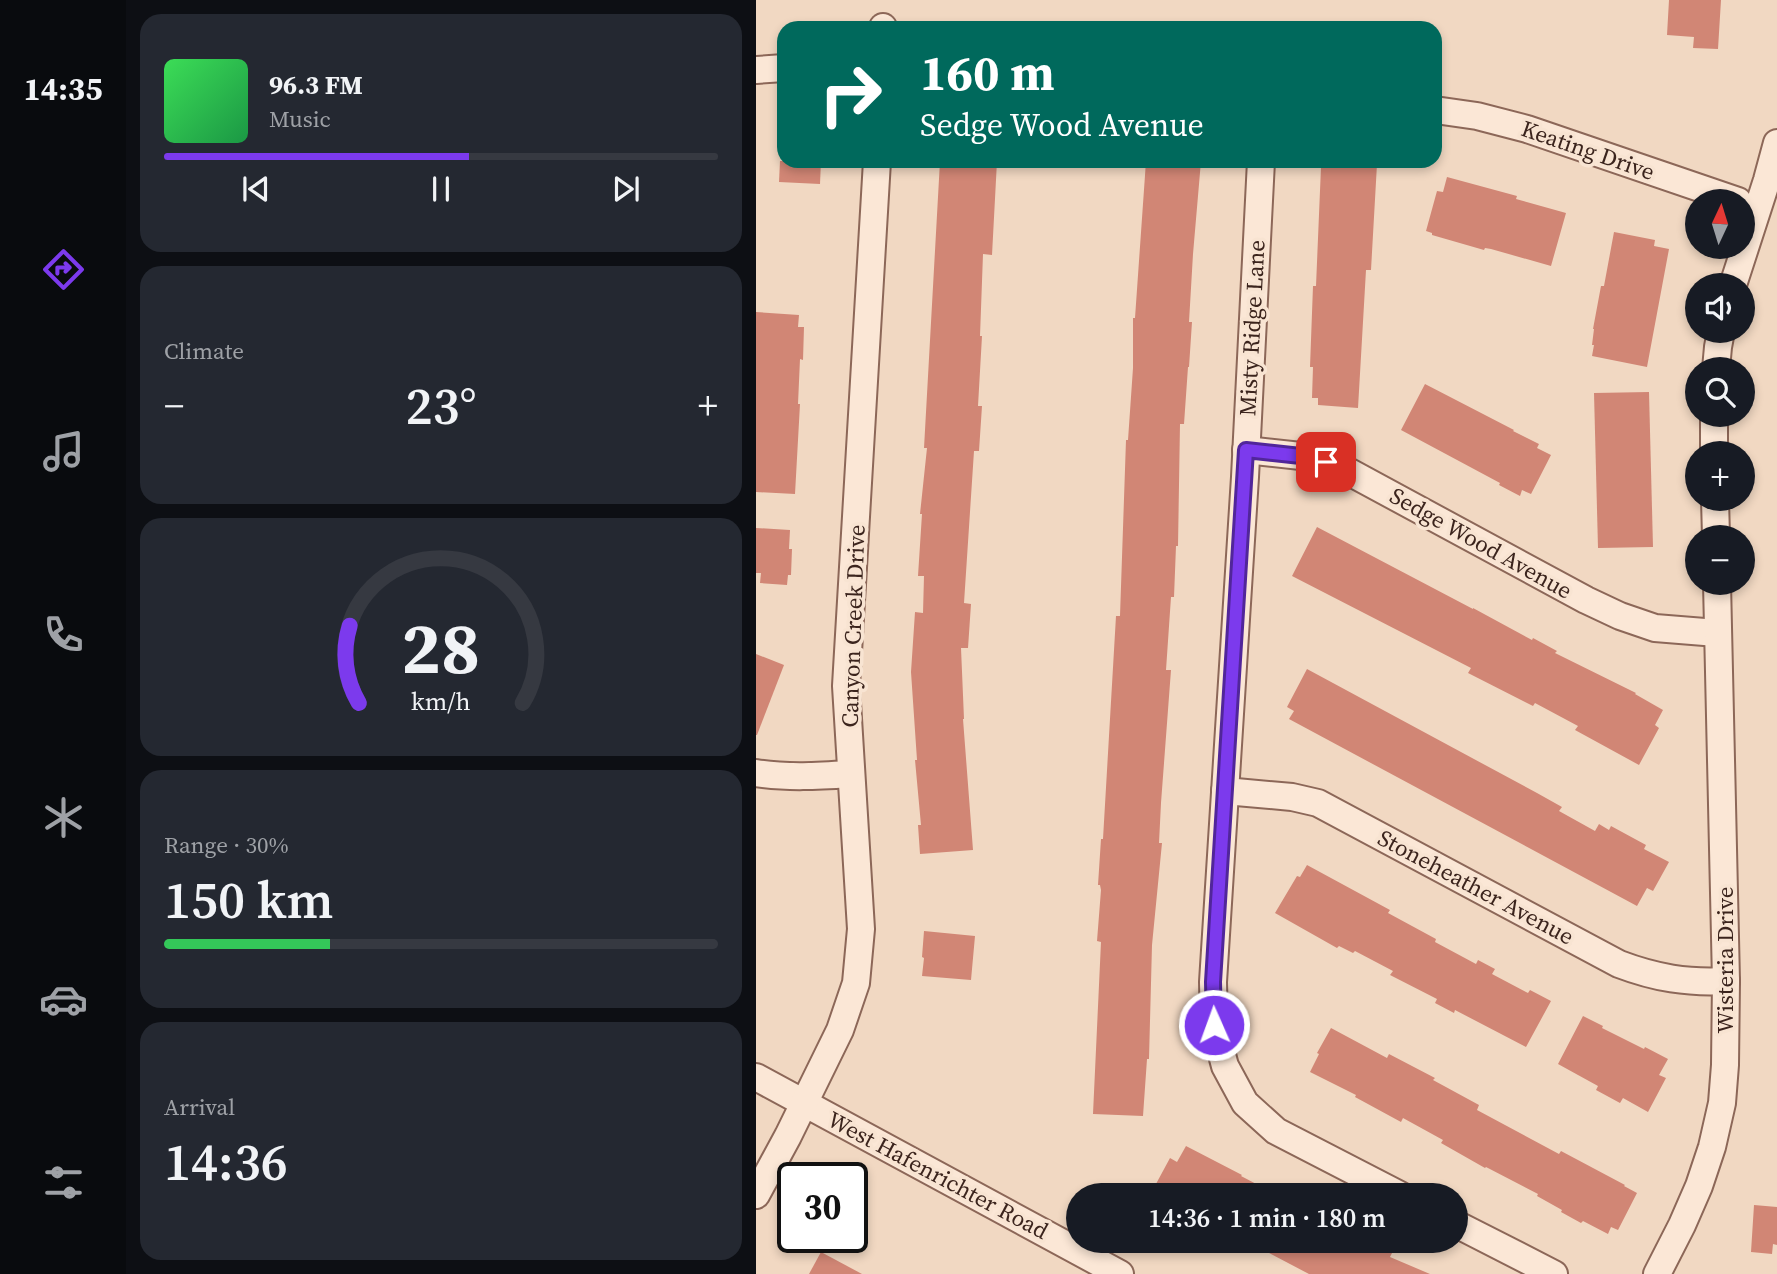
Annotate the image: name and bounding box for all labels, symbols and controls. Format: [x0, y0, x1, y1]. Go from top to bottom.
text: 160 m [920, 39, 1055, 106]
icon: right [805, 49, 896, 140]
text: 14:35 [24, 67, 102, 111]
text: 96.3 FM [269, 67, 363, 103]
text: Music [269, 103, 331, 135]
text: Sedge Wood Avenue [920, 103, 1204, 147]
street label: Keating Drive [1517, 112, 1659, 188]
icon: previous [237, 170, 275, 208]
icon: pause [422, 170, 460, 208]
icon: next [607, 170, 645, 208]
north arrow [1685, 189, 1755, 259]
map controls [1685, 189, 1755, 595]
street label: Misty Ridge Lane [1231, 239, 1273, 417]
icon: directions [39, 245, 88, 294]
button: sound [1685, 273, 1755, 343]
text: Climate [164, 335, 244, 367]
button: search [1685, 357, 1755, 427]
text: 23° [405, 370, 477, 441]
text: − [164, 380, 184, 432]
text: + [698, 380, 718, 432]
icon: music [39, 427, 88, 476]
pin [1296, 432, 1356, 492]
button: + [1685, 441, 1755, 511]
icon: arrive [1307, 443, 1345, 481]
street label: Sedge Wood Avenue [1384, 480, 1578, 606]
street label: Canyon Creek Drive [833, 524, 873, 728]
button: − [1685, 525, 1755, 595]
text: 28 [402, 598, 480, 697]
icon: phone [39, 610, 88, 659]
text: km/h [411, 684, 471, 718]
icon: climate [39, 793, 88, 842]
street label: Stoneheather Avenue [1372, 822, 1580, 952]
text: Range · 30% [164, 829, 289, 861]
text: 150 km [164, 864, 333, 935]
street label: Wisteria Drive [1709, 887, 1741, 1033]
icon: car [39, 975, 88, 1024]
position arrow [1177, 988, 1251, 1062]
text: Arrival [164, 1091, 235, 1123]
street label: West Hafenrichter Road [822, 1103, 1054, 1247]
text: 14:36 [164, 1126, 288, 1197]
icon: filters [39, 1158, 88, 1207]
speed limit sign: 30 [777, 1162, 868, 1253]
text: 14:36 · 1 min · 180 m [1148, 1200, 1386, 1236]

